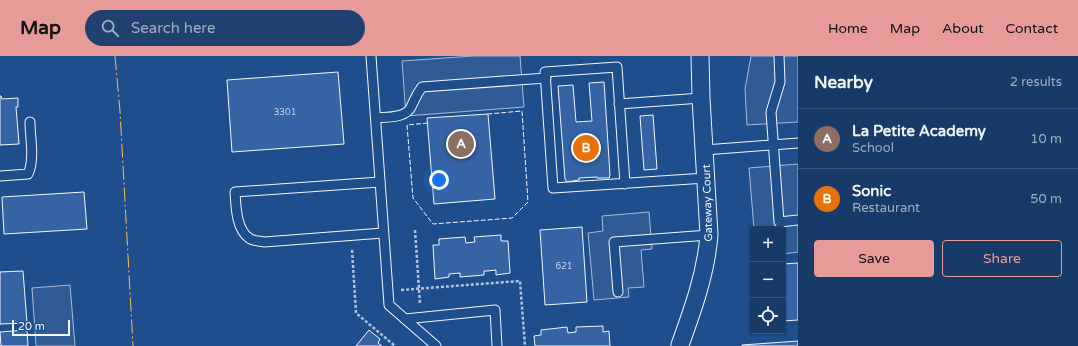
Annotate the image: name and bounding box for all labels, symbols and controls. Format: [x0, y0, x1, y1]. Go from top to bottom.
search box [85, 10, 365, 46]
text: Map [20, 17, 61, 39]
icon: search [99, 17, 121, 39]
text: Search here [131, 19, 215, 37]
text: Home [828, 20, 868, 37]
text: Map [890, 20, 920, 37]
text: About [942, 20, 984, 37]
text: Contact [1006, 20, 1058, 37]
text: Nearby [814, 72, 873, 93]
text: 2 results [1010, 74, 1062, 90]
house number: 3301 [274, 107, 296, 118]
text: La Petite Academy [852, 122, 986, 140]
pin: A [448, 129, 474, 159]
text: A [822, 131, 832, 147]
text: 10 m [1030, 131, 1062, 147]
pin: B [573, 133, 599, 163]
text: School [852, 140, 894, 156]
street label: Gateway Court [700, 164, 715, 242]
your location [429, 170, 449, 190]
text: Sonic [852, 182, 891, 200]
text: B [822, 191, 832, 207]
text: 50 m [1030, 191, 1062, 207]
text: Restaurant [852, 200, 920, 216]
map controls [750, 226, 786, 334]
button: + [750, 226, 786, 262]
button: Save [814, 240, 934, 277]
button: Share [942, 240, 1062, 277]
house number: 621 [556, 261, 572, 272]
button: − [750, 262, 786, 298]
button: locate [750, 298, 786, 334]
scale bar [12, 318, 70, 337]
text: 20 m [18, 320, 45, 333]

